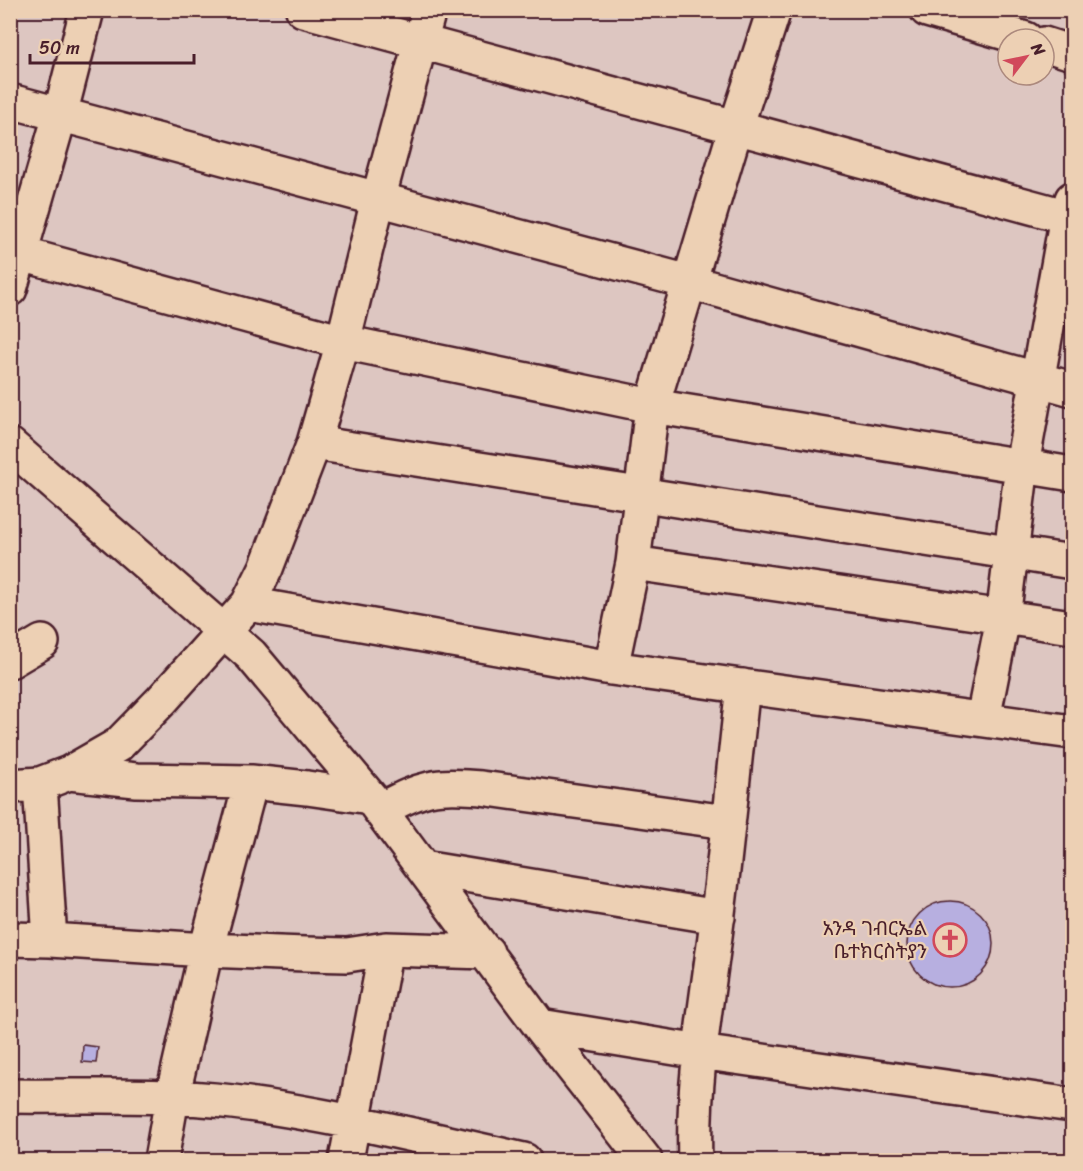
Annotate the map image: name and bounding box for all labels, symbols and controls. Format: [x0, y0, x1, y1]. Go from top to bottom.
scale bar [30, 27, 194, 65]
north arrow [996, 27, 1056, 87]
text: 50 m [39, 32, 80, 64]
text: N [1023, 36, 1054, 62]
place label: አንዳ ገብርኤል ቤተክርስትያን [822, 911, 927, 969]
church icon: አንዳ ገብርኤል ቤተክርስትያን [932, 922, 968, 958]

